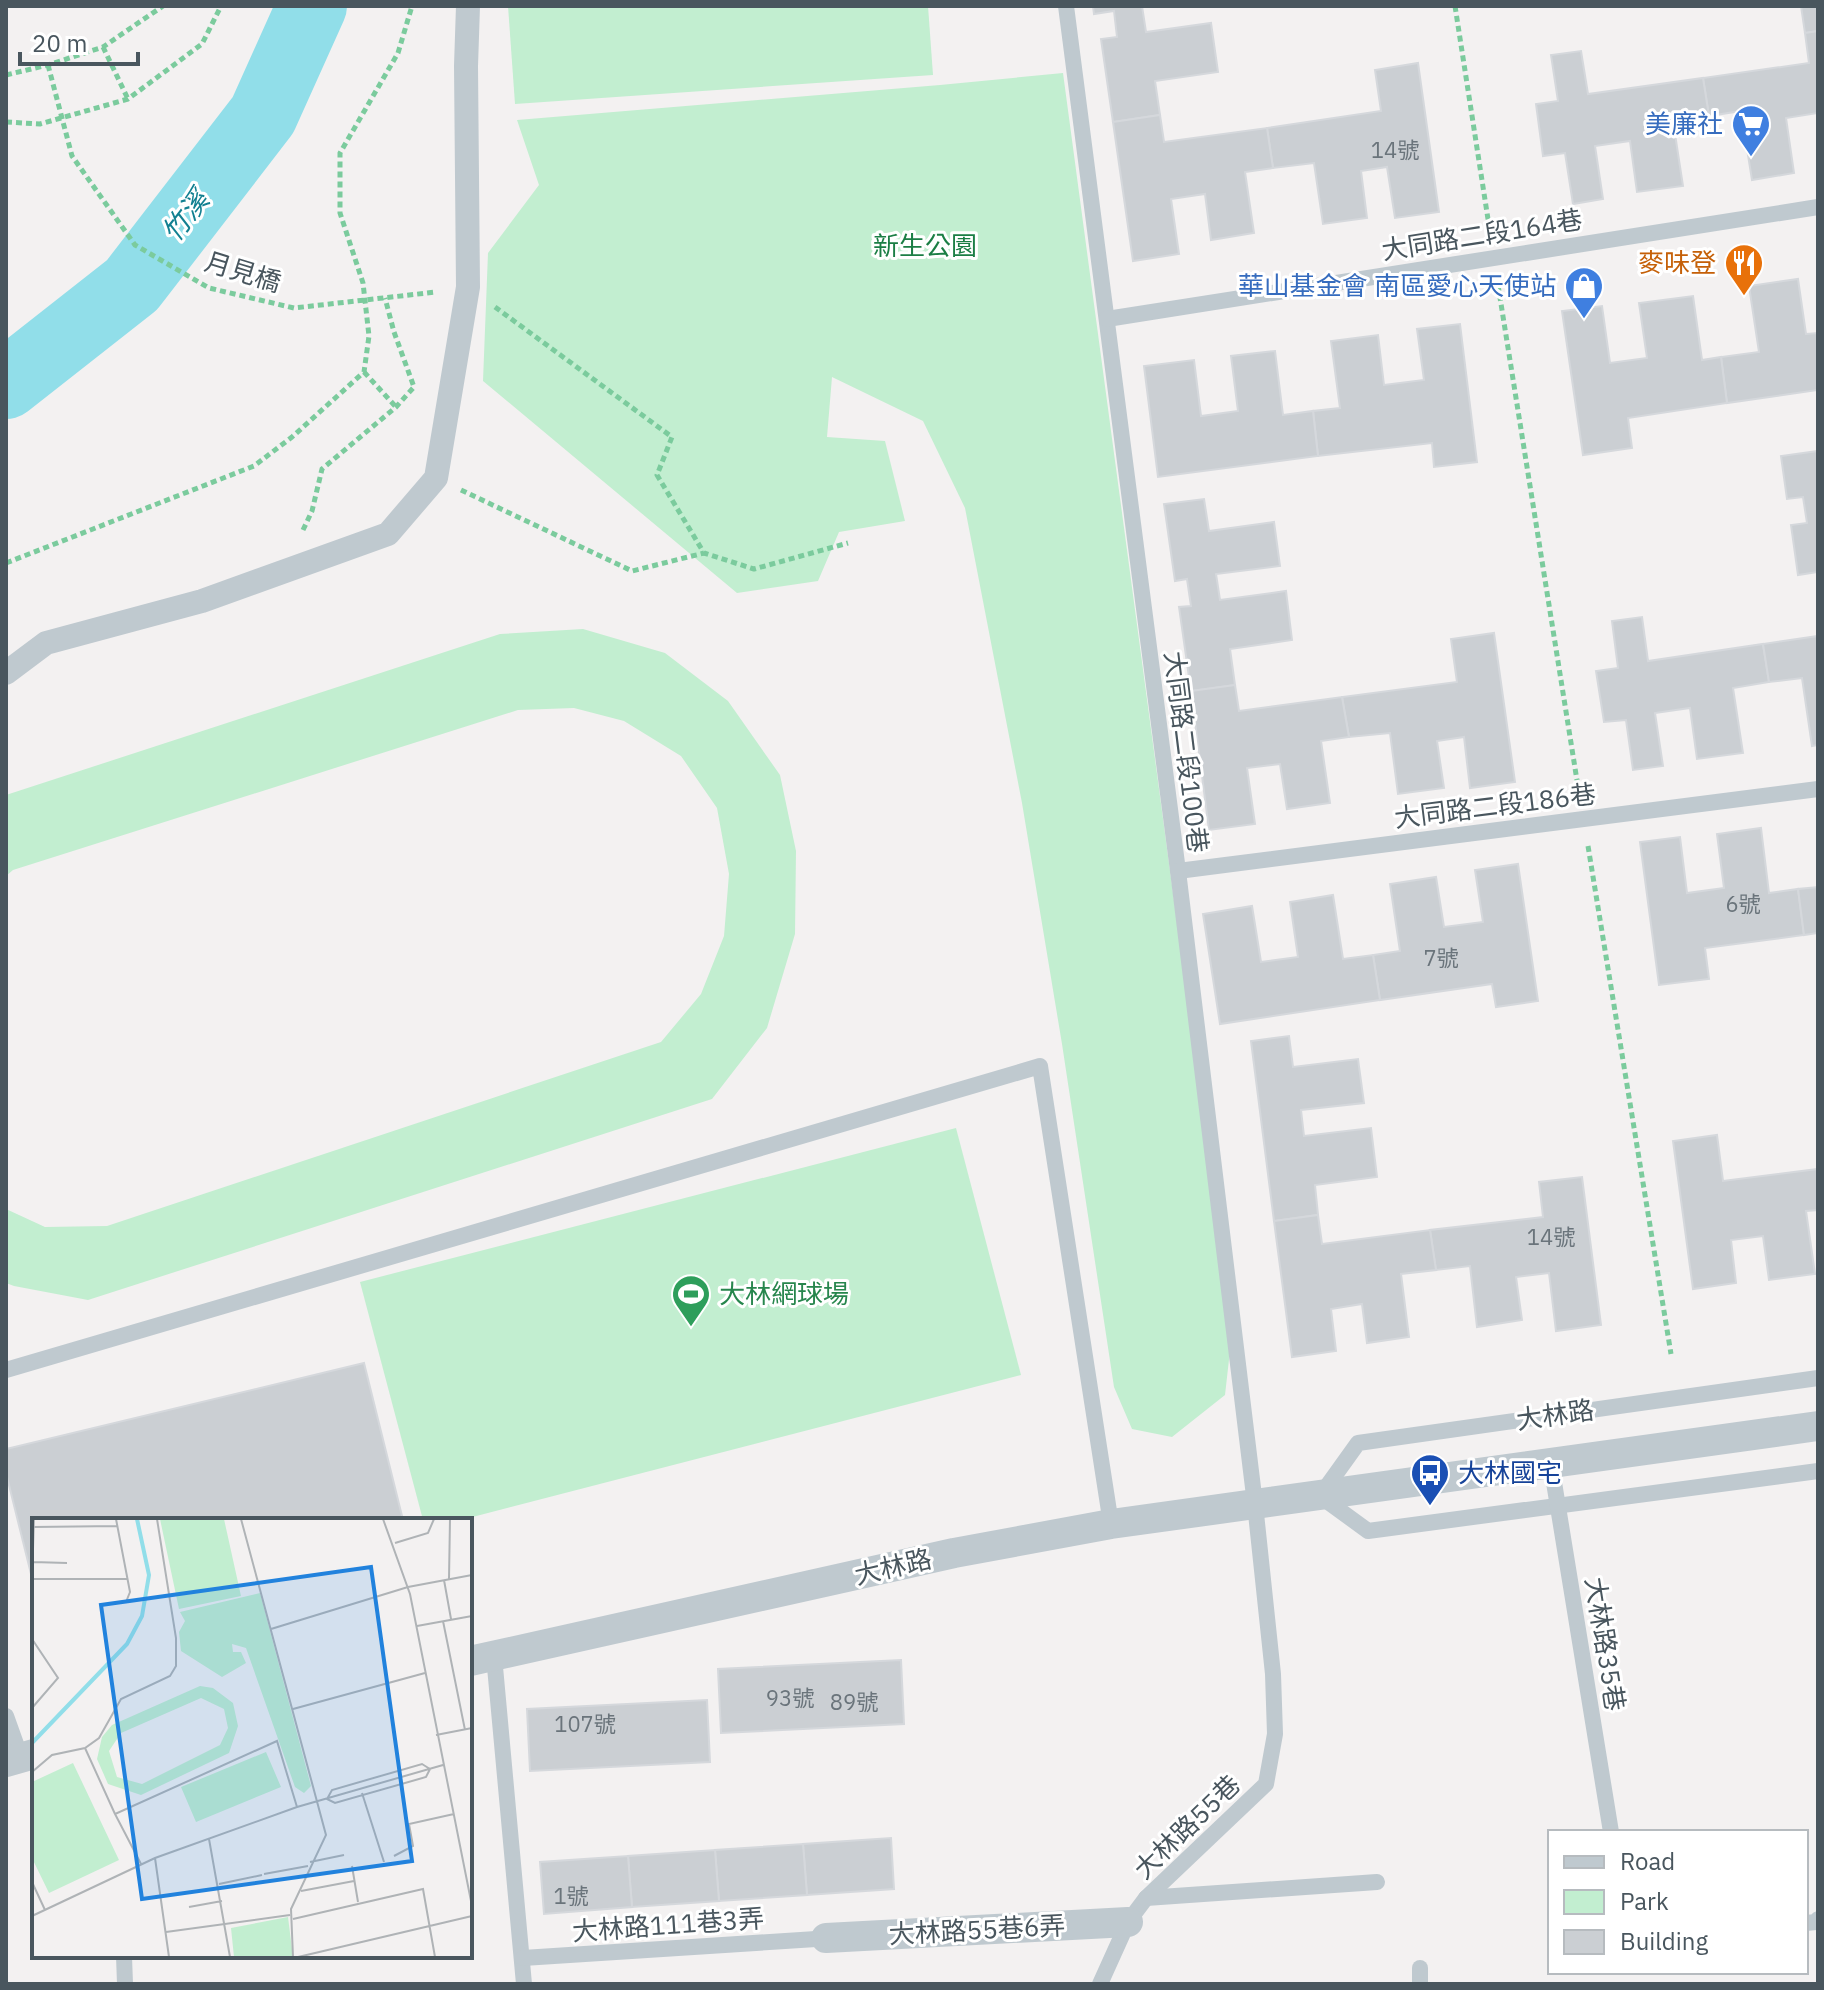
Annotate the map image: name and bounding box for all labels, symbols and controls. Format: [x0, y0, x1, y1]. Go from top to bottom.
scale bar [20, 16, 138, 66]
text: 20 m [32, 27, 87, 59]
supermarket icon: 美廉社 [1730, 103, 1772, 158]
place label: 美廉社 [1645, 106, 1723, 140]
house number: 14號 [1371, 135, 1419, 164]
water label: 竹溪 [153, 179, 219, 249]
street label: 大同路二段164巷 [1379, 201, 1585, 267]
park label: 新生公園 [873, 228, 977, 262]
restaurant icon: 麥味登 [1723, 242, 1765, 297]
street label: 月見橋 [201, 243, 286, 299]
place label: 麥味登 [1638, 245, 1716, 279]
shop icon: 華山基金會 南區愛心天使站 [1563, 265, 1605, 320]
place label: 華山基金會 南區愛心天使站 [1238, 268, 1556, 302]
street label: 大同路二段100巷 [1158, 649, 1216, 855]
street label: 大同路二段186巷 [1392, 776, 1598, 834]
house number: 6號 [1725, 889, 1761, 918]
house number: 7號 [1423, 943, 1459, 972]
house number: 14號 [1527, 1222, 1575, 1251]
sports icon: 大林網球場 [670, 1273, 712, 1328]
place label: 大林網球場 [719, 1276, 849, 1310]
street label: 大林路 [1514, 1392, 1596, 1436]
bus stop icon: 大林國宅 [1409, 1452, 1451, 1507]
place label: 大林國宅 [1458, 1455, 1562, 1489]
inset map [32, 1518, 472, 1958]
street label: 大林路 [851, 1541, 935, 1591]
street label: 大林路35巷 [1579, 1574, 1633, 1713]
house number: 93號 [766, 1683, 814, 1712]
house number: 89號 [830, 1687, 878, 1716]
house number: 107號 [554, 1709, 616, 1738]
street label: 大林路55巷 [1126, 1767, 1247, 1885]
legend [1548, 1830, 1808, 1974]
text: Road [1620, 1845, 1675, 1877]
house number: 1號 [553, 1881, 589, 1910]
text: Park [1620, 1885, 1669, 1917]
street label: 大林路111巷3弄 [571, 1900, 765, 1948]
street label: 大林路55巷6弄 [888, 1907, 1066, 1951]
text: Building [1620, 1925, 1708, 1957]

